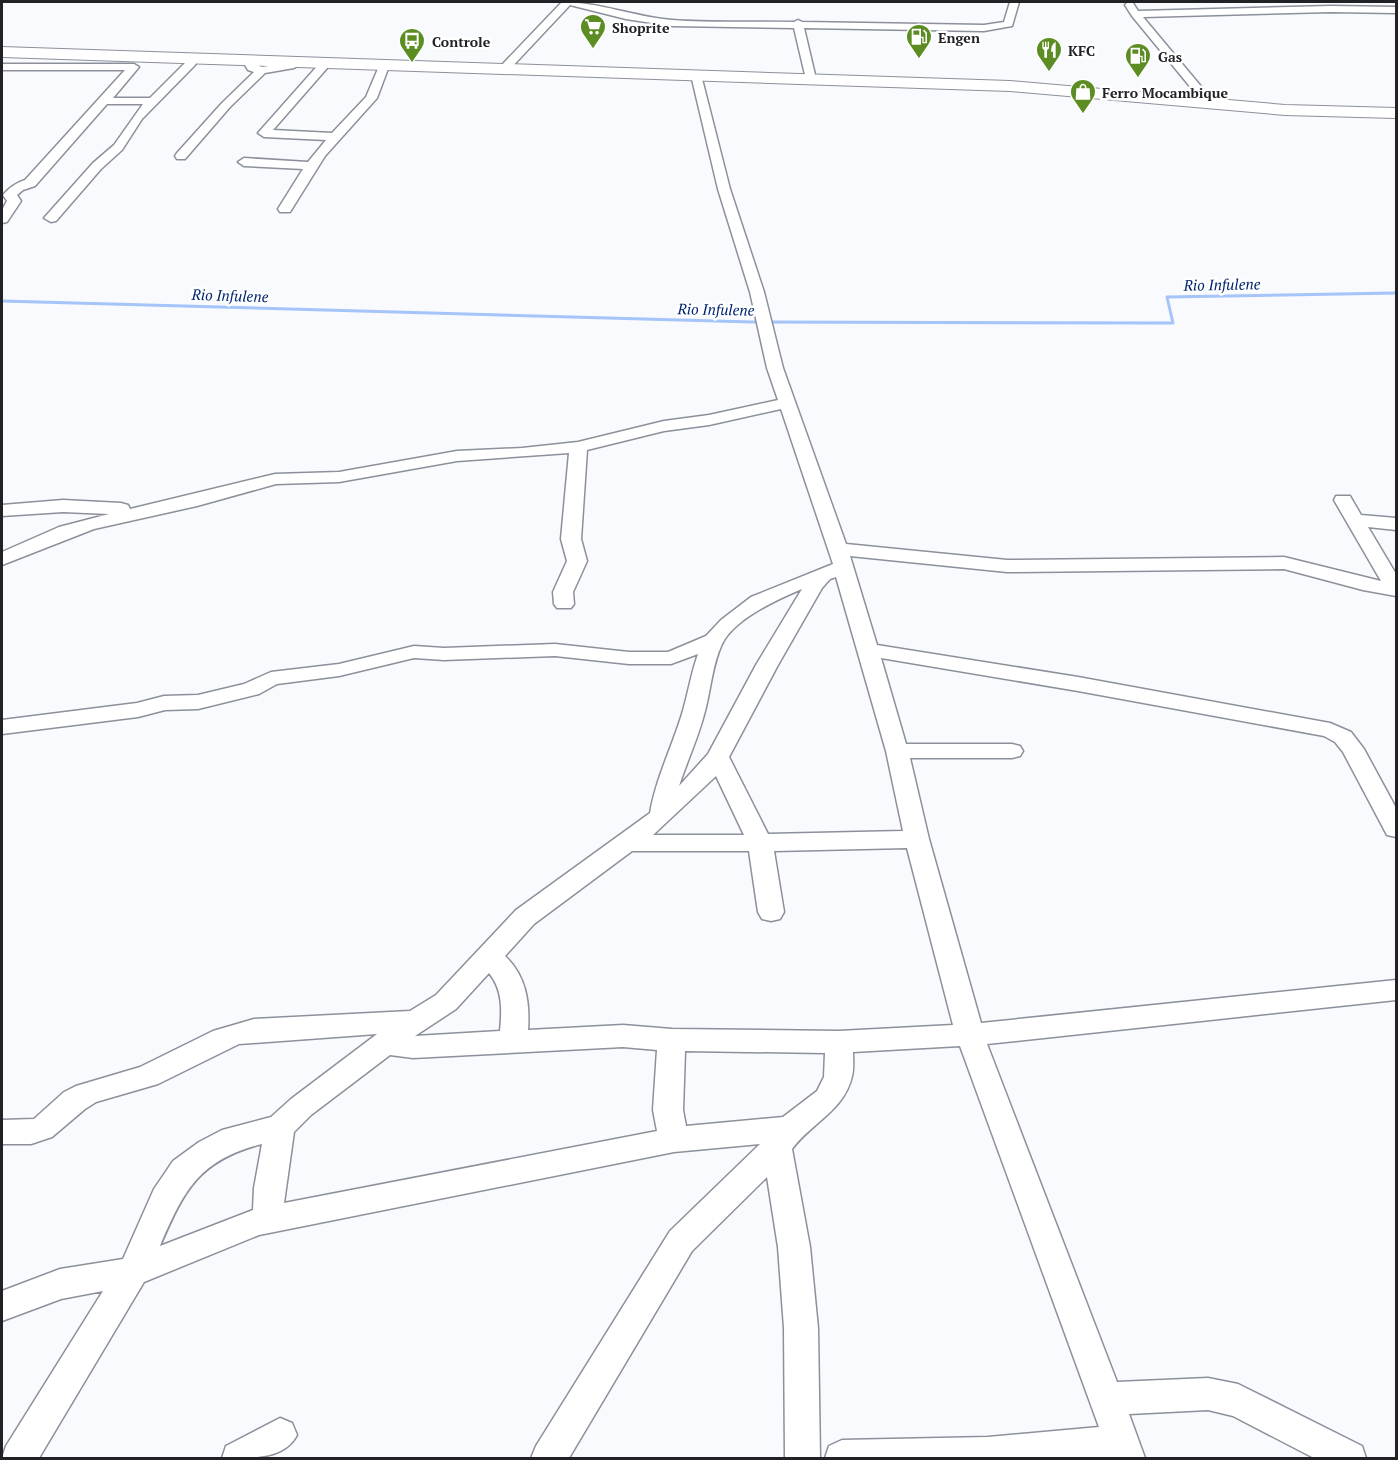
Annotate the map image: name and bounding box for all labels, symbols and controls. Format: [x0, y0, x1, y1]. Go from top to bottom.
supermarket icon: Shoprite [578, 12, 608, 50]
place label: Shoprite [612, 18, 670, 37]
fuel station icon: Engen [904, 22, 934, 60]
bus stop icon: Controle [397, 26, 427, 64]
place label: Engen [938, 28, 980, 47]
place label: Controle [432, 32, 491, 51]
restaurant icon: KFC [1034, 35, 1064, 73]
place label: KFC [1068, 41, 1095, 60]
fuel station icon: Gas [1123, 41, 1153, 79]
place label: Gas [1158, 47, 1182, 66]
shop icon: Ferro Mocambique [1068, 77, 1098, 115]
place label: Ferro Mocambique [1102, 83, 1228, 102]
water label: Rio Infulene [1182, 273, 1261, 295]
water label: Rio Infulene [190, 284, 269, 306]
water label: Rio Infulene [676, 298, 755, 320]

